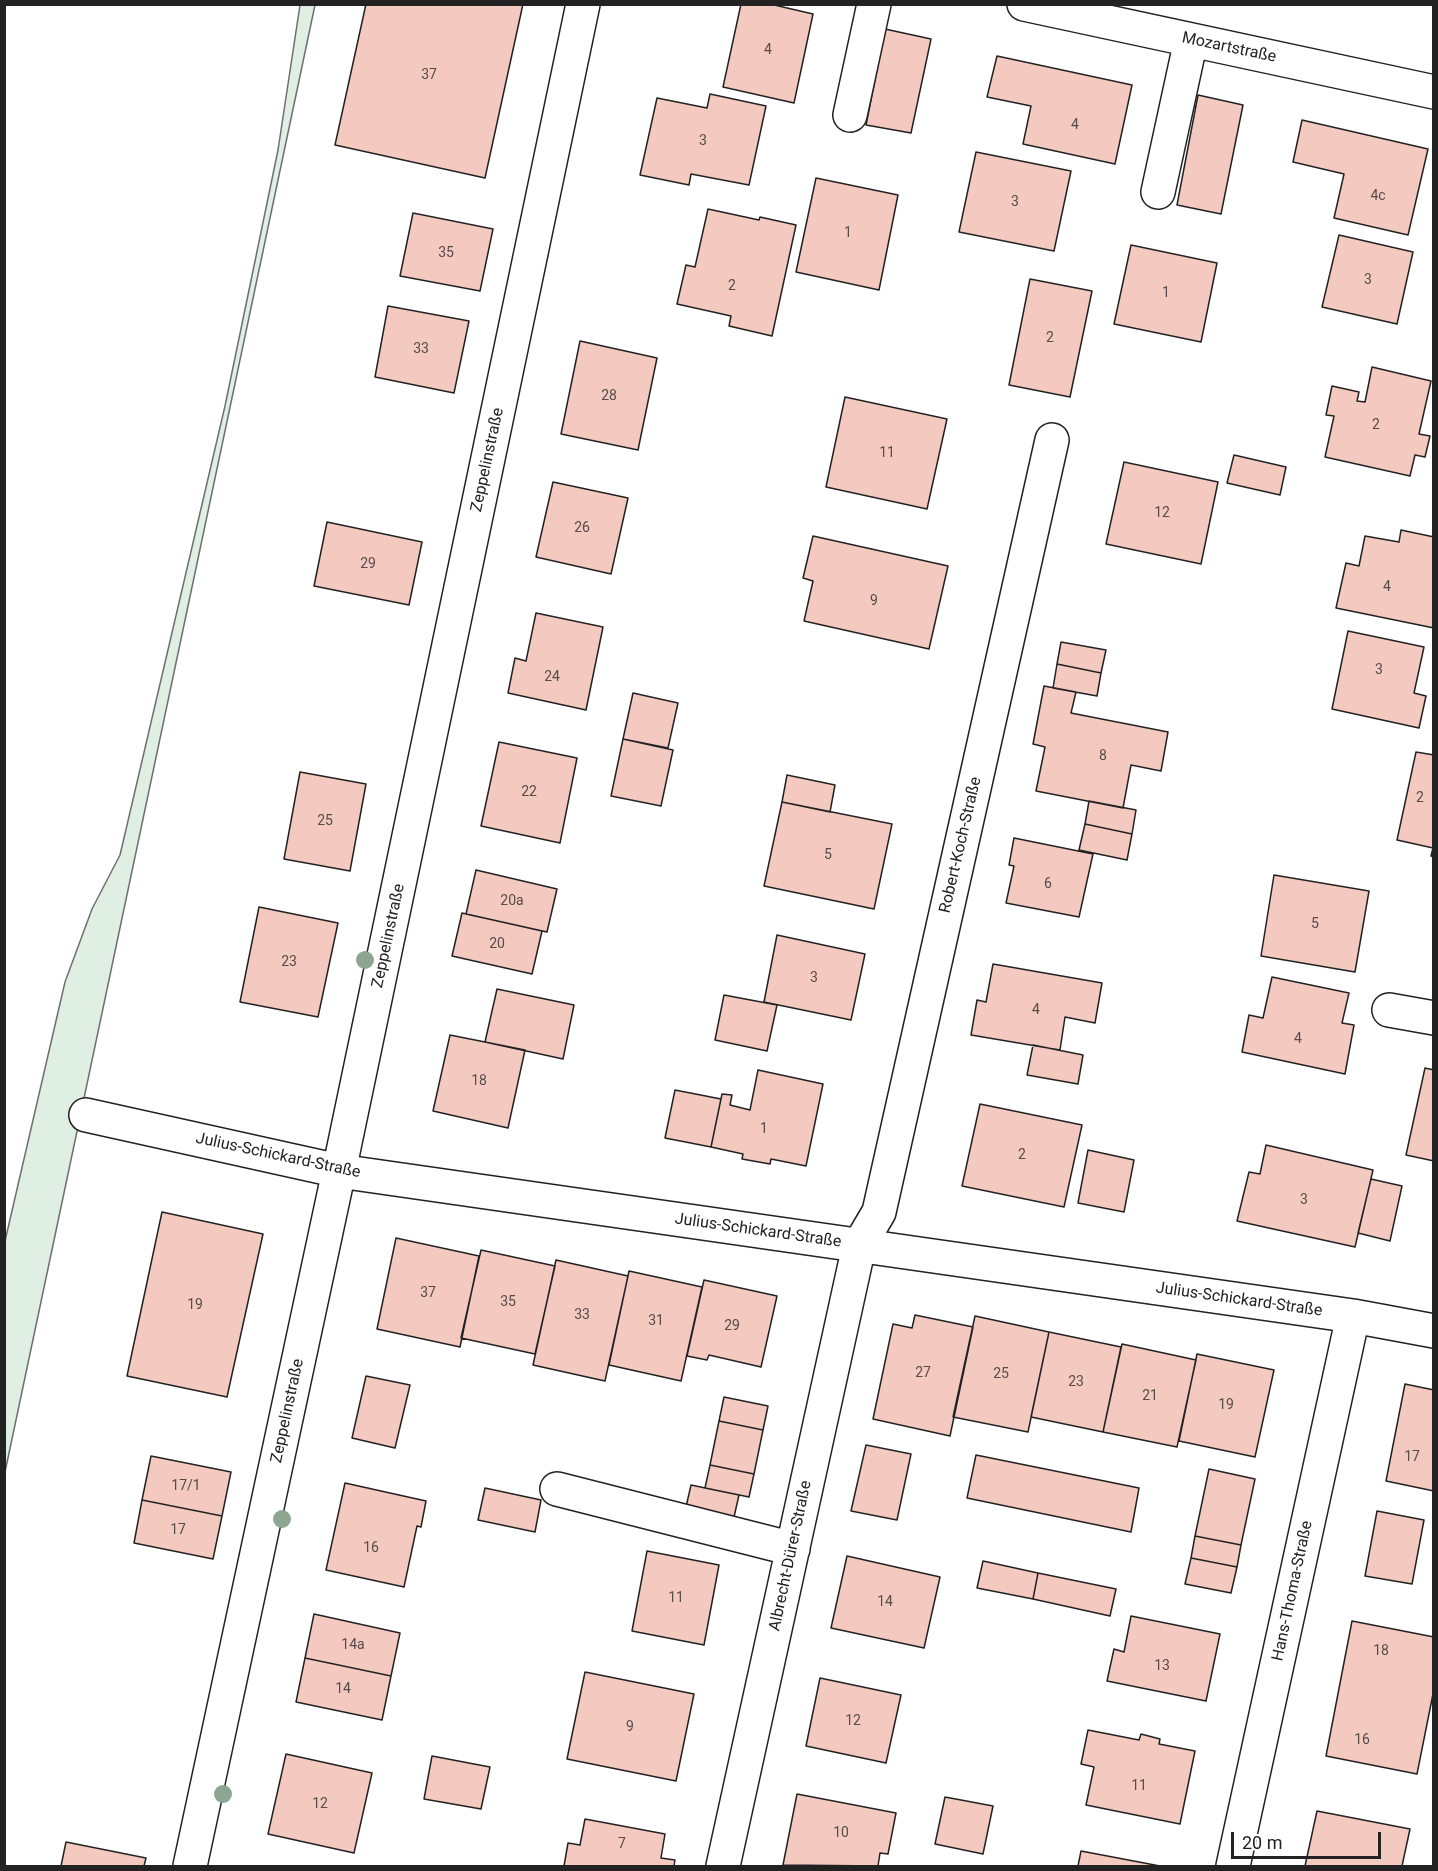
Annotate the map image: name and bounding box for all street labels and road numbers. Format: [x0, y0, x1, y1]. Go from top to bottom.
street label: Mozartstraße [1180, 29, 1278, 67]
street label: Zeppelinstraße [468, 406, 508, 514]
street label: Robert-Koch-Straße [936, 775, 986, 915]
street label: Zeppelinstraße [369, 882, 409, 990]
street label: Julius-Schickard-Straße [194, 1129, 362, 1183]
street label: Julius-Schickard-Straße [674, 1210, 842, 1252]
street label: Julius-Schickard-Straße [1155, 1279, 1323, 1321]
street label: Zeppelinstraße [268, 1357, 308, 1465]
street label: Albrecht-Dürer-Straße [766, 1479, 816, 1633]
street label: Hans-Thoma-Straße [1269, 1519, 1317, 1663]

